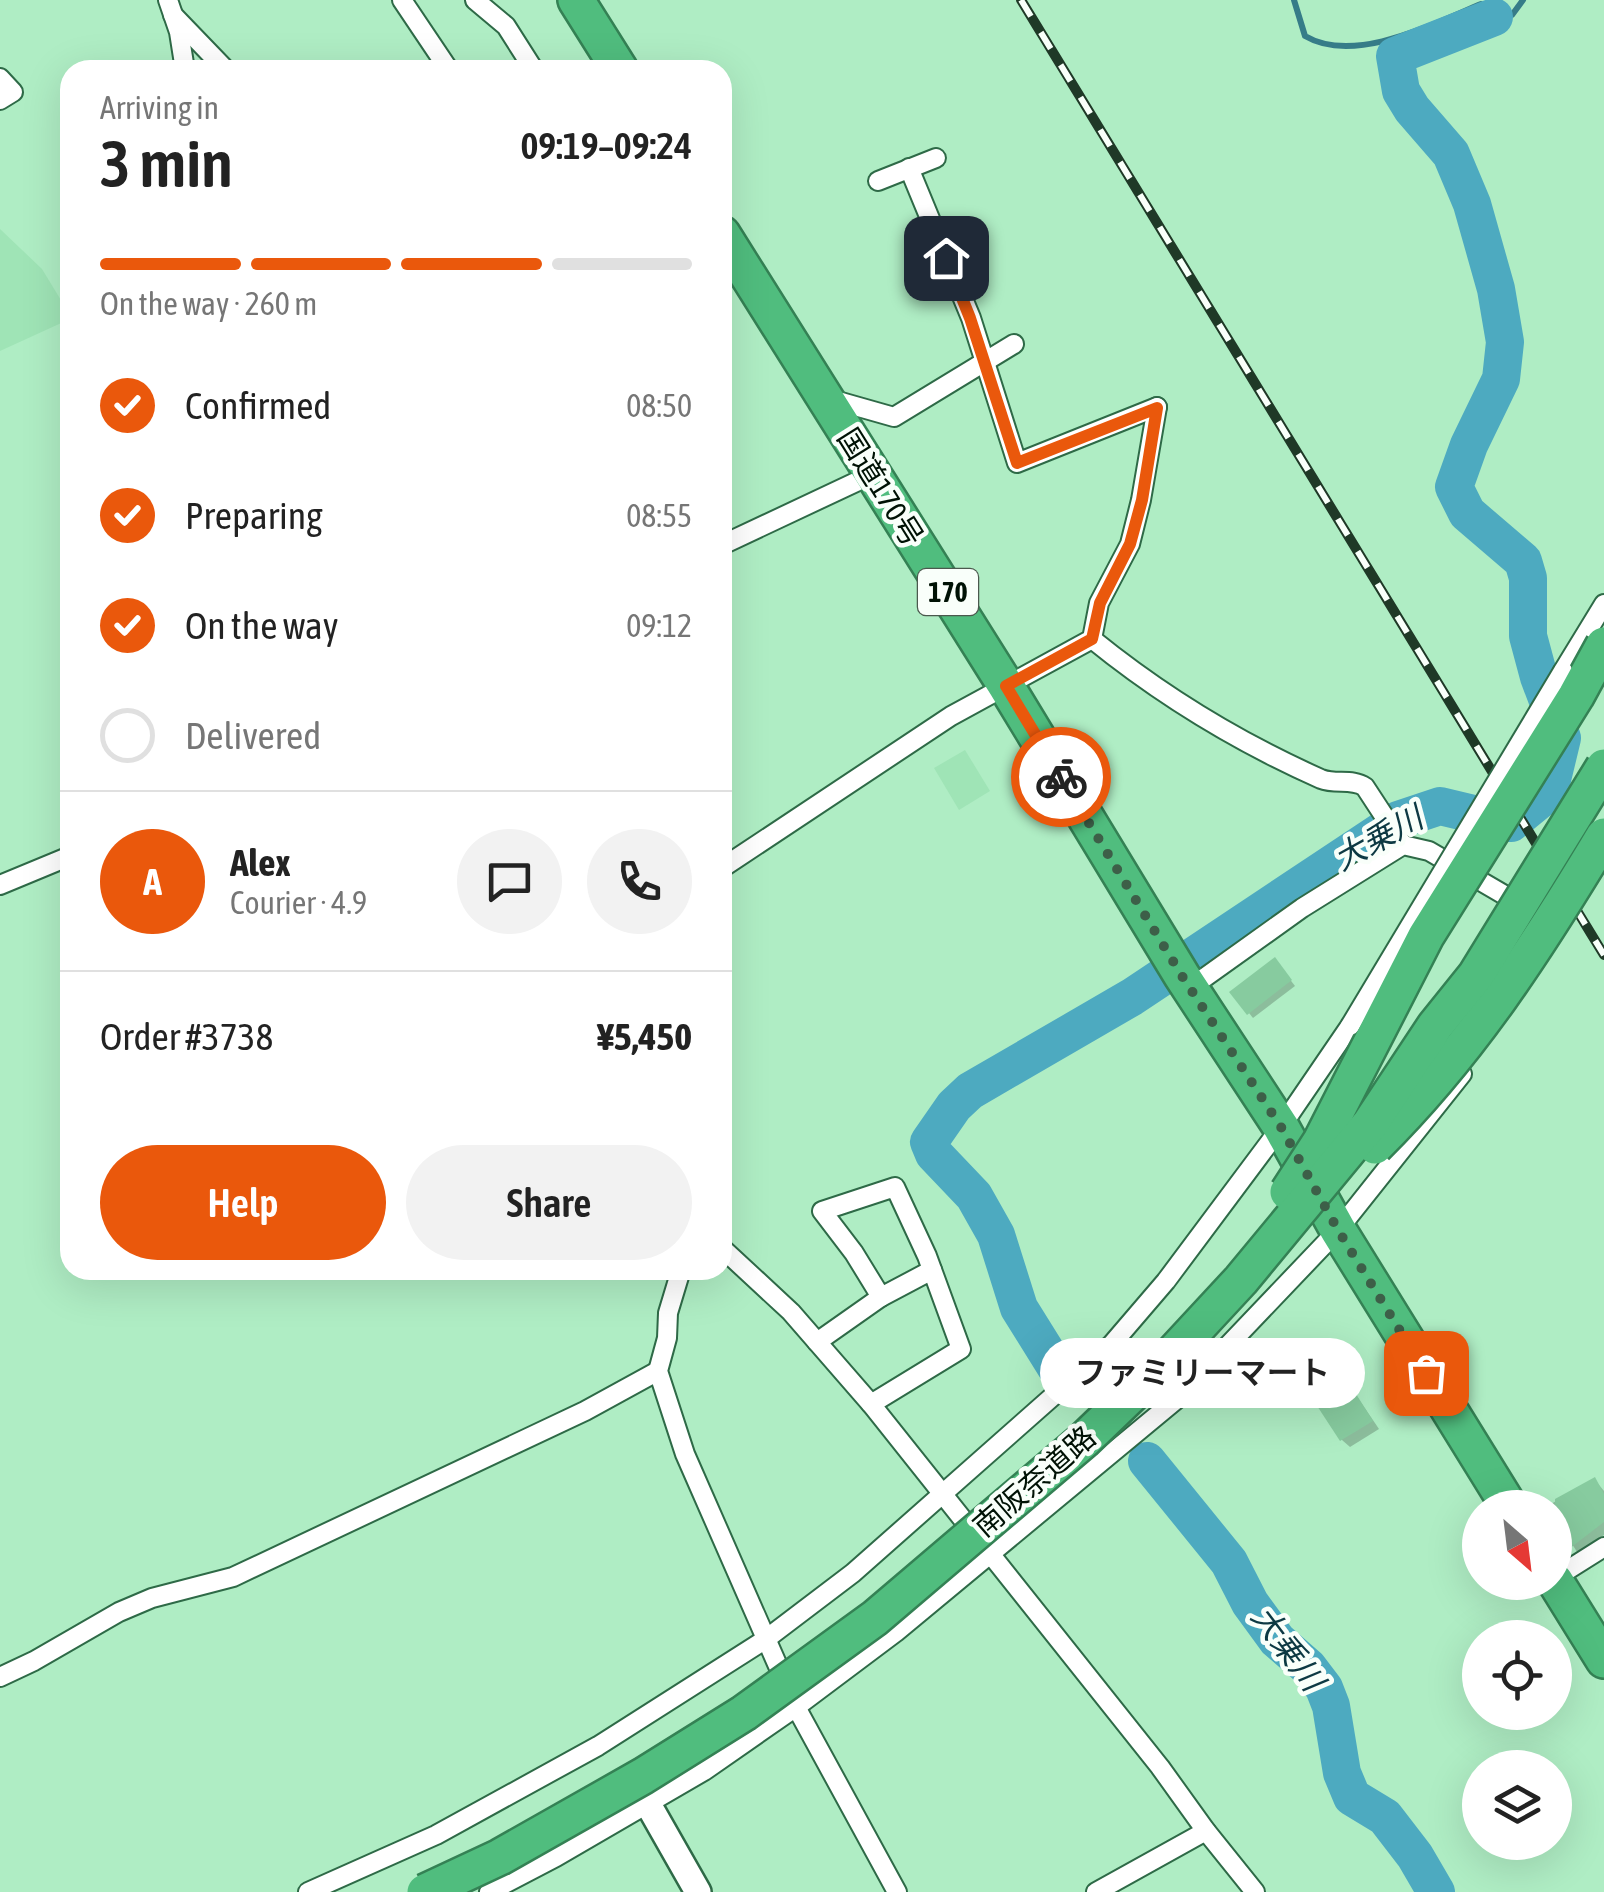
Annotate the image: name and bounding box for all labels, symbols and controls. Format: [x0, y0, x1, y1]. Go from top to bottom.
text: Arriving in [100, 89, 219, 126]
text: 09:19–09:24 [520, 124, 692, 167]
text: 3 min [100, 126, 233, 201]
pin [904, 216, 989, 301]
icon: home [919, 231, 974, 286]
text: On the way · 260 m [100, 285, 317, 322]
icon: check [100, 378, 155, 433]
text: Confirmed [185, 384, 331, 427]
text: 08:50 [626, 387, 692, 424]
street label: 国道170号 [832, 422, 930, 552]
icon: check [100, 488, 155, 543]
text: Preparing [185, 494, 323, 537]
text: 08:55 [626, 497, 692, 534]
road number: 170 [918, 569, 978, 615]
icon: check [100, 598, 155, 653]
text: On the way [185, 604, 338, 647]
text: 09:12 [626, 607, 692, 644]
text: Delivered [185, 714, 321, 757]
courier [1011, 727, 1111, 827]
icon: bike [1034, 750, 1089, 805]
water label: 大乗川 [1327, 797, 1432, 877]
button: chat [457, 829, 562, 934]
button: phone [587, 829, 692, 934]
text: Alex [230, 841, 291, 884]
text: A [143, 860, 162, 903]
text: Courier · 4.9 [230, 884, 367, 921]
text: Order #3738 [100, 1015, 273, 1058]
text: ¥5,450 [597, 1015, 692, 1058]
button: Help [100, 1145, 386, 1260]
button: Share [406, 1145, 692, 1260]
pin [1384, 1331, 1469, 1416]
callout: ファミリーマート [1041, 1338, 1366, 1408]
icon: bag [1399, 1346, 1454, 1401]
text: ファミリーマート [1074, 1354, 1331, 1391]
street label: 南阪奈道路 [966, 1419, 1102, 1543]
north arrow [1462, 1490, 1572, 1600]
map controls [1462, 1490, 1572, 1860]
water label: 大乗川 [1244, 1599, 1333, 1700]
button: locate [1462, 1620, 1572, 1730]
button: layers [1462, 1750, 1572, 1860]

